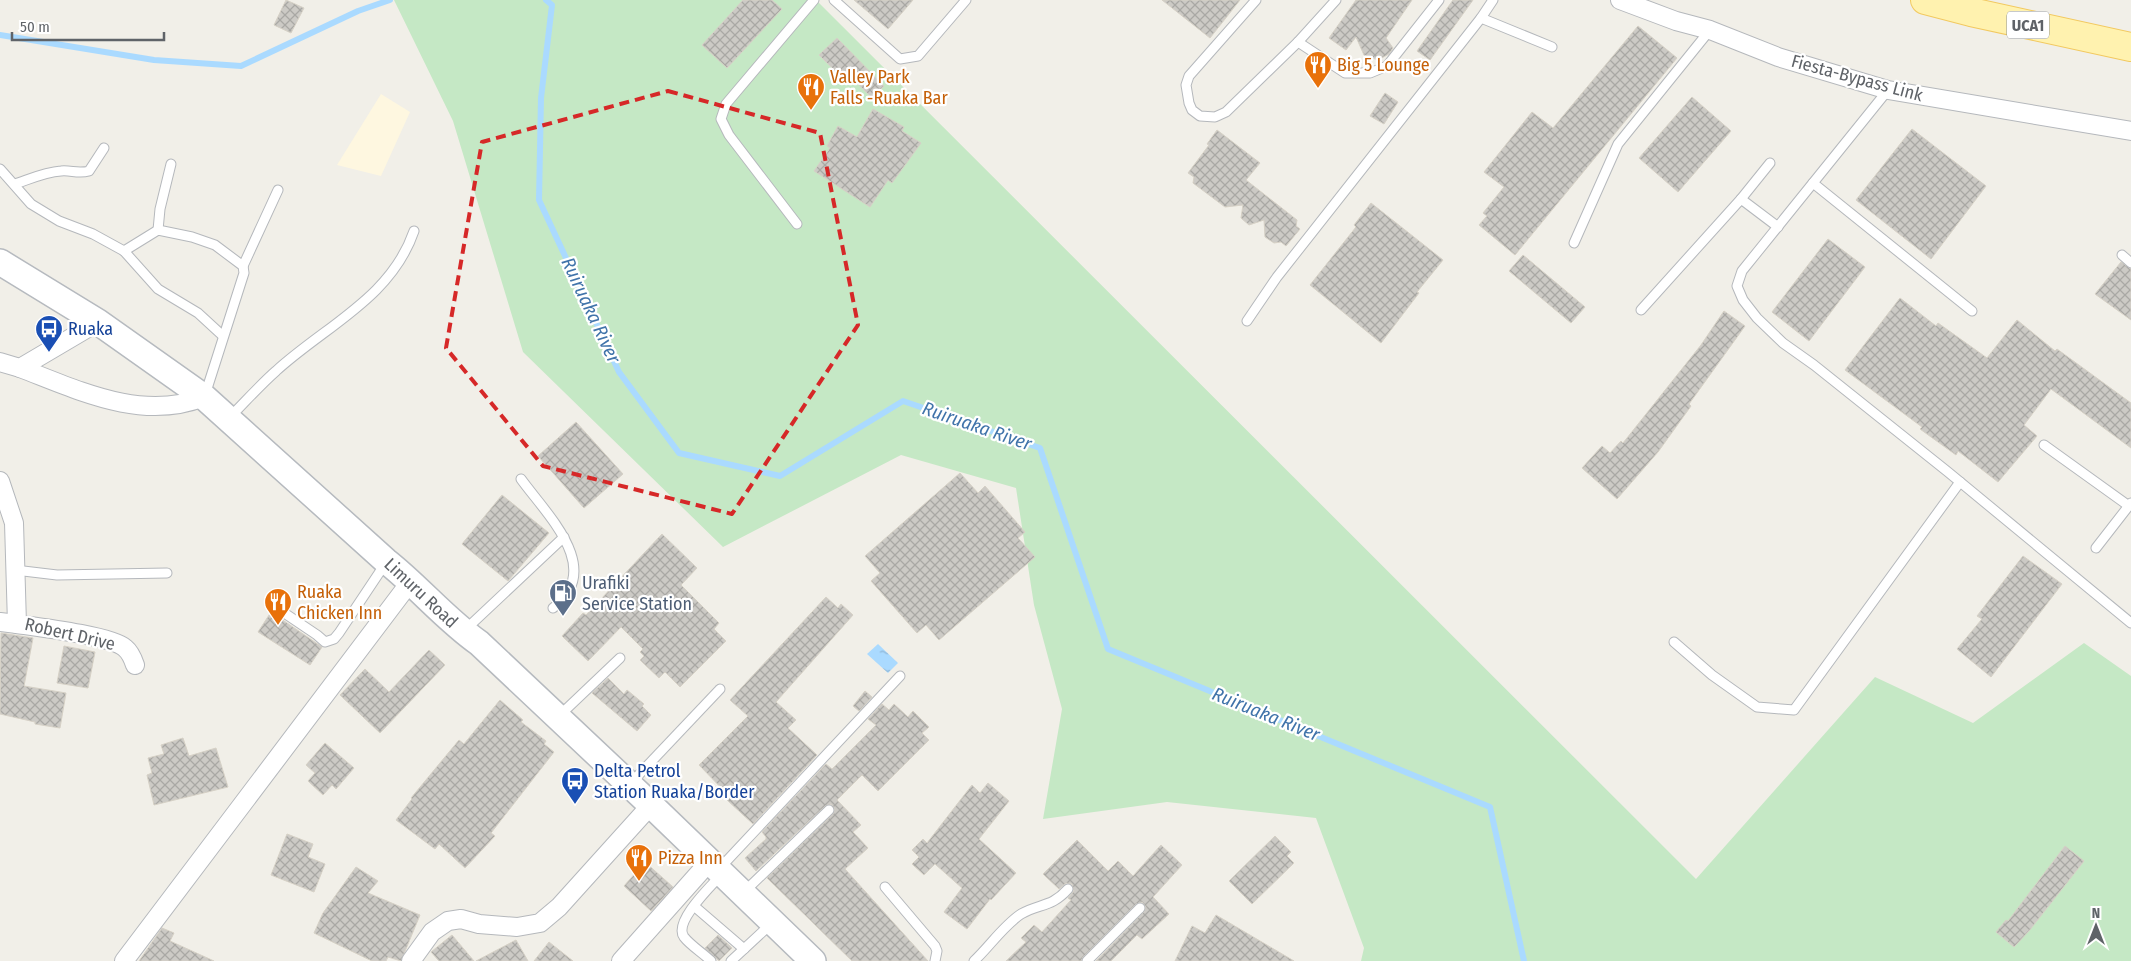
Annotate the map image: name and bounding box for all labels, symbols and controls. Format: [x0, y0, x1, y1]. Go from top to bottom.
scale bar [12, 10, 165, 42]
road number: UCA1 [2007, 12, 2049, 38]
text: 50 m [20, 18, 50, 36]
restaurant icon: Big 5 Lounge [1303, 50, 1333, 89]
street label: Fiesta-Bypass Link [1789, 50, 1926, 106]
place label: Big 5 Lounge [1337, 54, 1430, 76]
place label: Valley Park Falls -Ruaka Bar [830, 66, 948, 109]
restaurant icon: Valley Park Falls -Ruaka Bar [796, 72, 826, 111]
water label: Ruiruaka River [557, 254, 626, 368]
bus stop icon: Ruaka [34, 314, 64, 353]
place label: Ruaka [68, 318, 113, 340]
water label: Ruiruaka River [919, 397, 1036, 456]
street label: Limuru Road [379, 553, 463, 633]
place label: Urafiki Service Station [582, 572, 692, 615]
fuel station icon: Urafiki Service Station [548, 578, 578, 617]
place label: Ruaka Chicken Inn [297, 581, 382, 624]
restaurant icon: Ruaka Chicken Inn [263, 587, 293, 626]
street label: Robert Drive [23, 613, 117, 655]
water label: Ruiruaka River [1209, 682, 1324, 747]
place label: Delta Petrol Station Ruaka/Border [594, 760, 755, 803]
bus stop icon: Delta Petrol Station Ruaka/Border [560, 766, 590, 805]
restaurant icon: Pizza Inn [624, 843, 654, 882]
place label: Pizza Inn [658, 847, 723, 869]
north arrow [2071, 901, 2121, 951]
text: N [2092, 905, 2100, 922]

